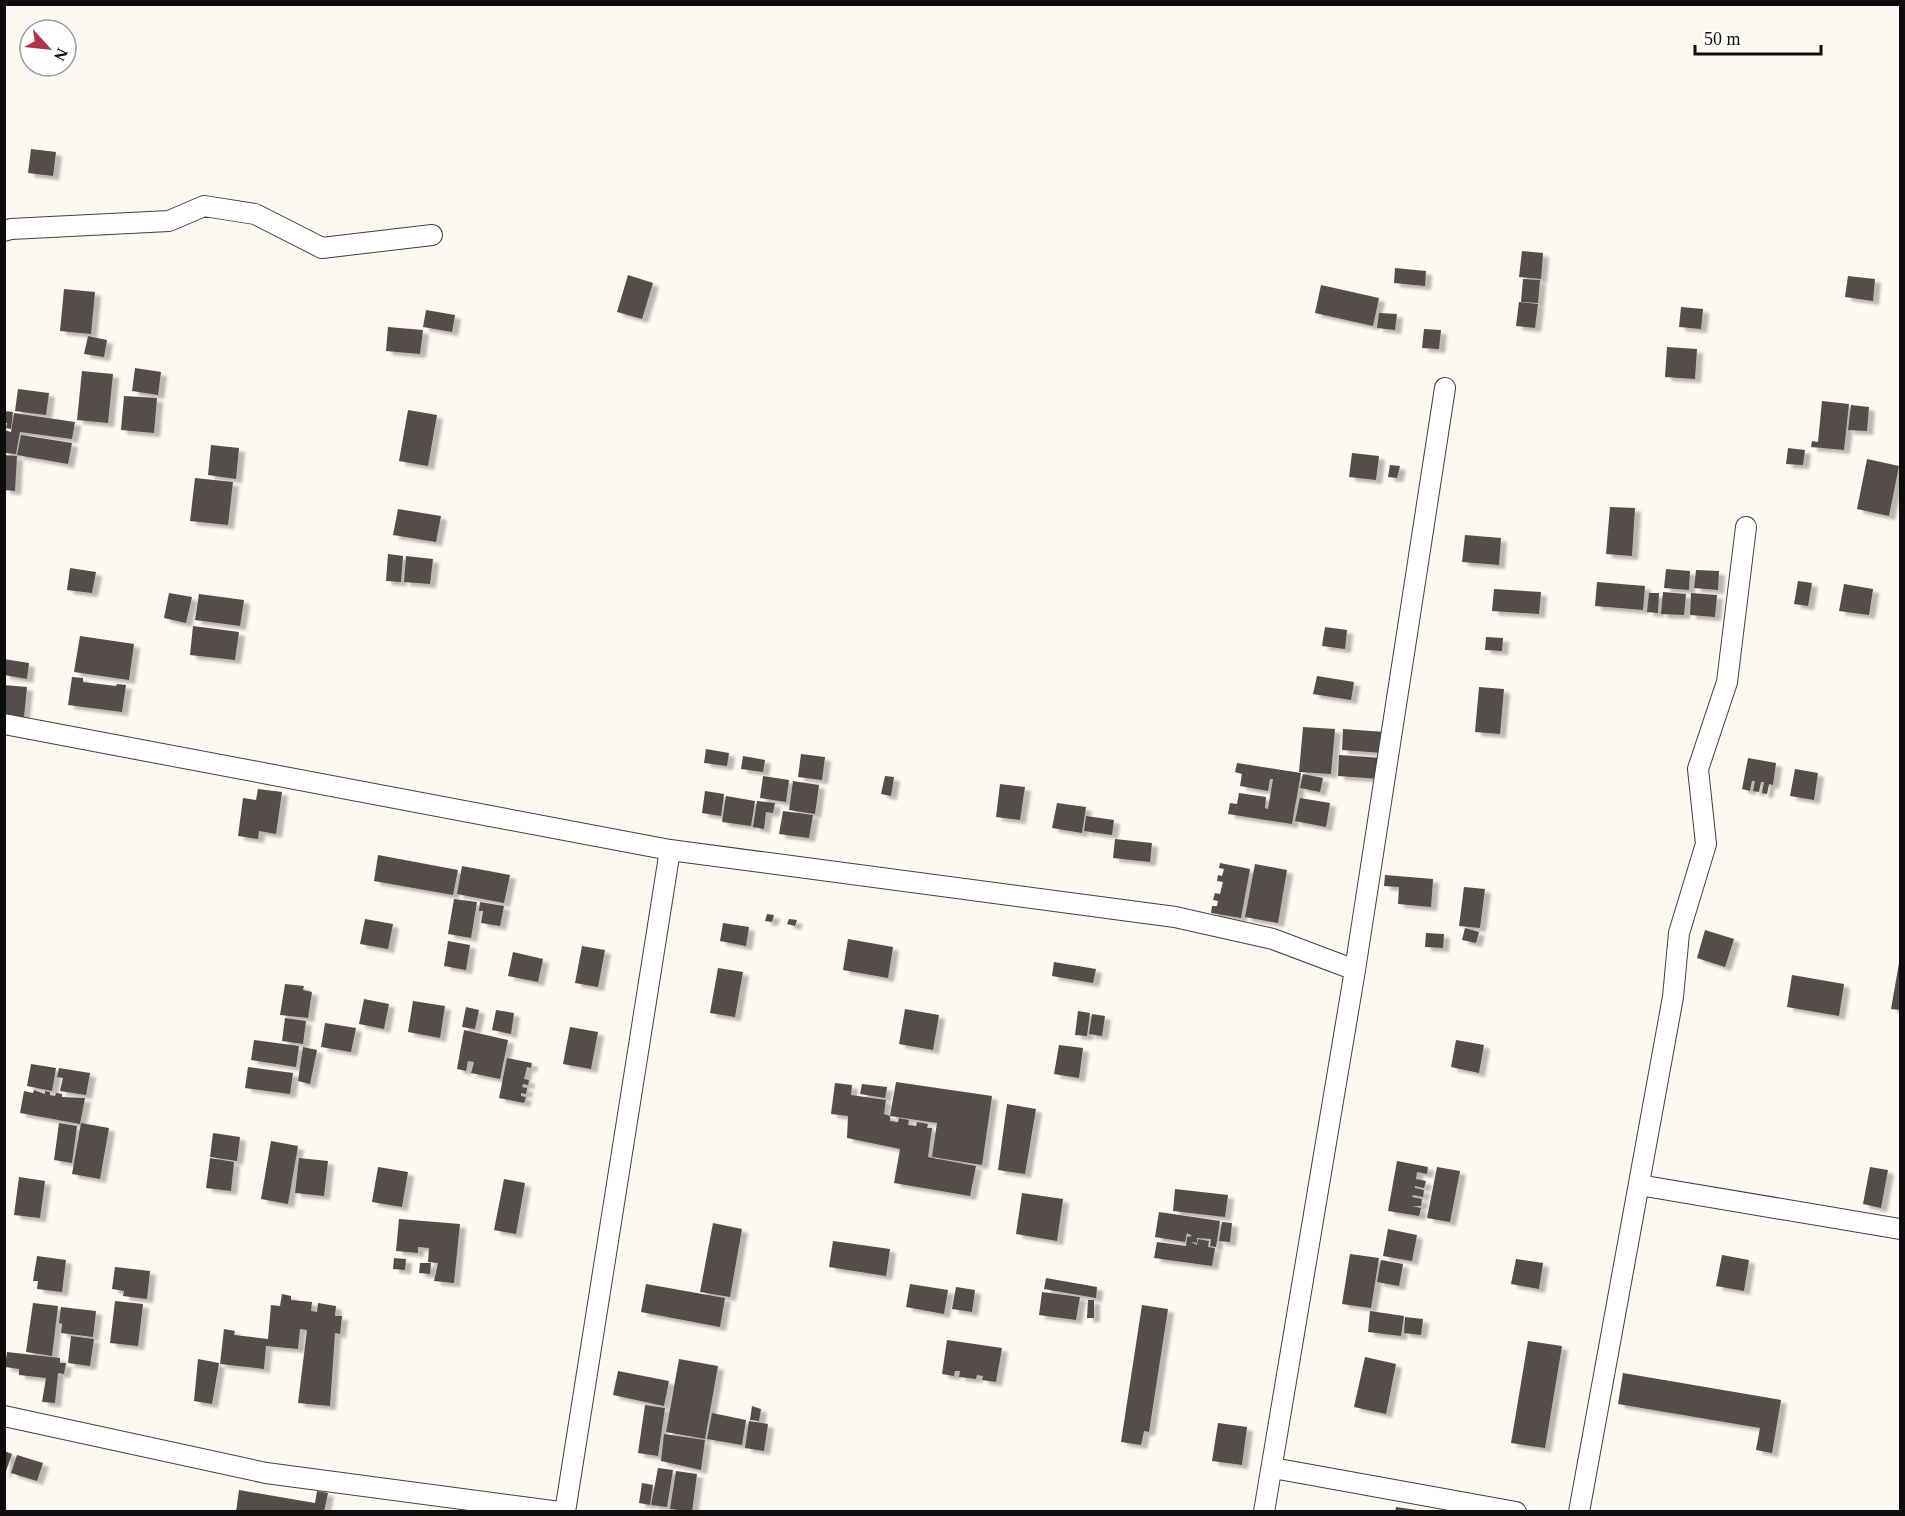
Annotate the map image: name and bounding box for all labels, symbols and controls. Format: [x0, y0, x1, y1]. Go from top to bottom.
north arrow [18, 18, 78, 78]
scale bar [1695, 18, 1821, 56]
text: 50 m [1704, 29, 1741, 49]
text: N [51, 46, 71, 64]

